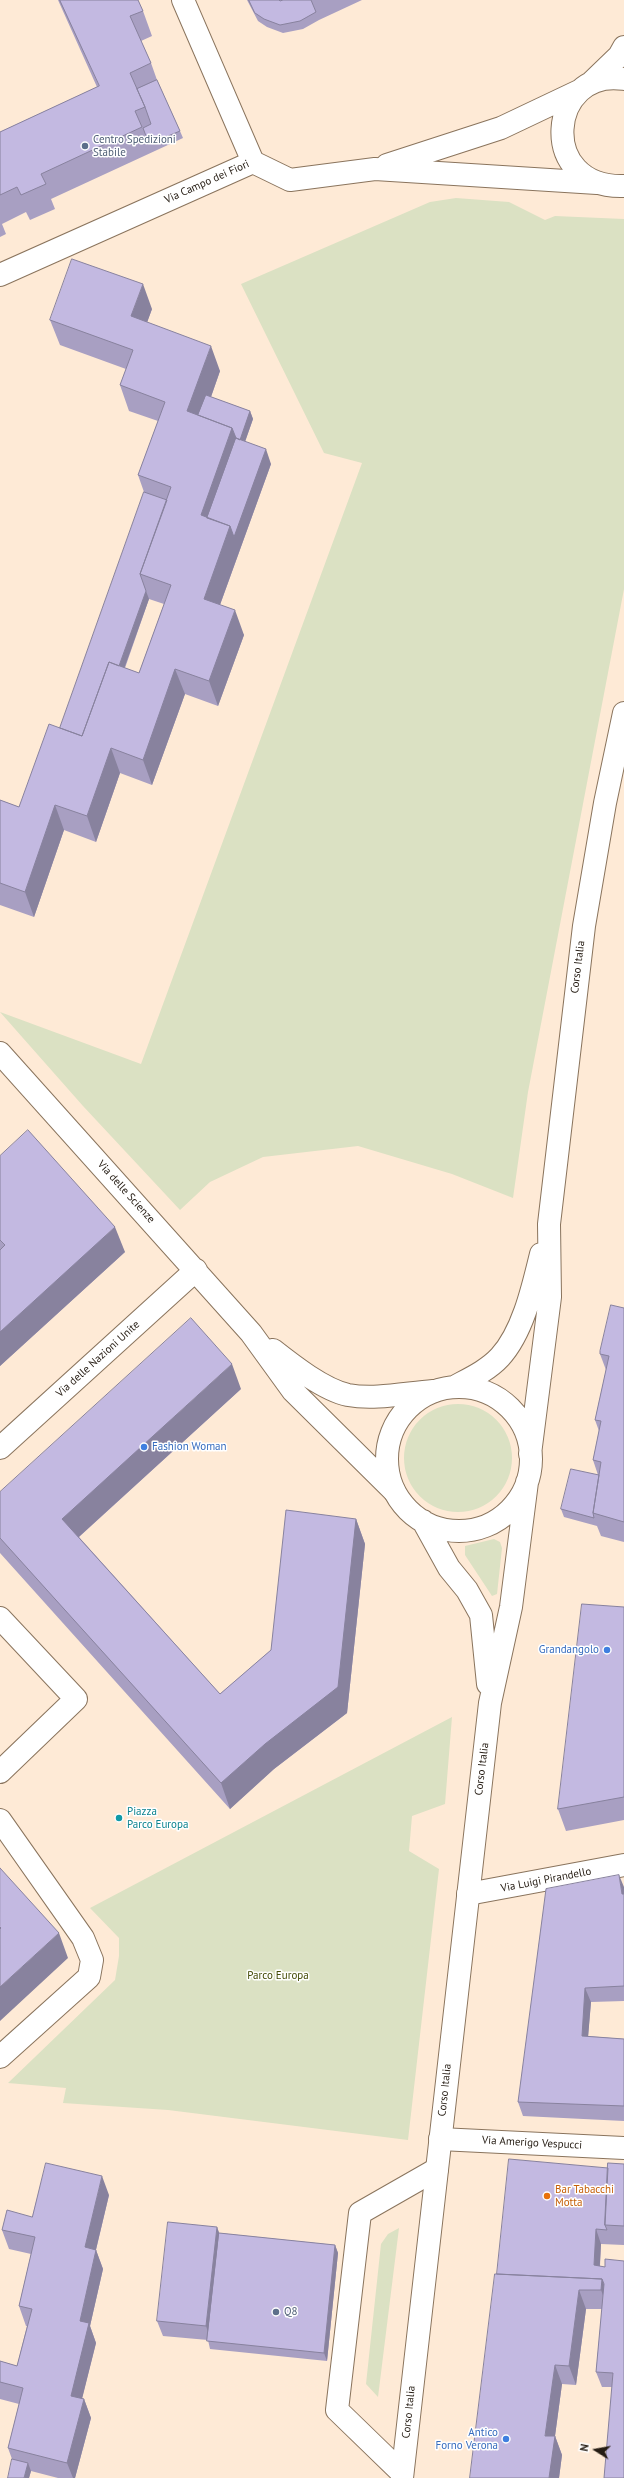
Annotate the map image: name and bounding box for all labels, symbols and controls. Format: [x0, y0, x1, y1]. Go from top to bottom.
place label: Centro Spedizioni Stabile [93, 133, 176, 159]
marker: Centro Spedizioni Stabile [80, 141, 90, 151]
street label: Via Campo dei Fiori [163, 157, 251, 207]
street label: Corso Italia [568, 940, 588, 994]
street label: Via delle Scienze [94, 1158, 158, 1226]
street label: Via delle Nazioni Unite [53, 1318, 143, 1400]
place label: Fashion Woman [152, 1440, 227, 1454]
marker: Fashion Woman [139, 1442, 149, 1452]
place label: Grandangolo [539, 1643, 599, 1657]
marker: Grandangolo [602, 1645, 612, 1655]
street label: Corso Italia [472, 1742, 492, 1796]
place label: Piazza Parco Europa [127, 1805, 188, 1831]
marker: Piazza Parco Europa [114, 1813, 124, 1823]
street label: Via Luigi Pirandello [500, 1865, 592, 1895]
park label: Parco Europa [247, 1969, 309, 1983]
street label: Corso Italia [436, 2063, 454, 2117]
street label: Via Amerigo Vespucci [482, 2134, 582, 2152]
place label: Bar Tabacchi Motta [555, 2183, 614, 2209]
marker: Bar Tabacchi Motta [542, 2191, 552, 2201]
place label: Q8 [284, 2305, 298, 2319]
marker: Q8 [271, 2307, 281, 2317]
street label: Corso Italia [400, 2385, 418, 2439]
place label: Antico Forno Verona [436, 2426, 498, 2452]
north arrow [576, 2430, 616, 2470]
marker: Antico Forno Verona [501, 2434, 511, 2444]
text: N [577, 2443, 592, 2453]

